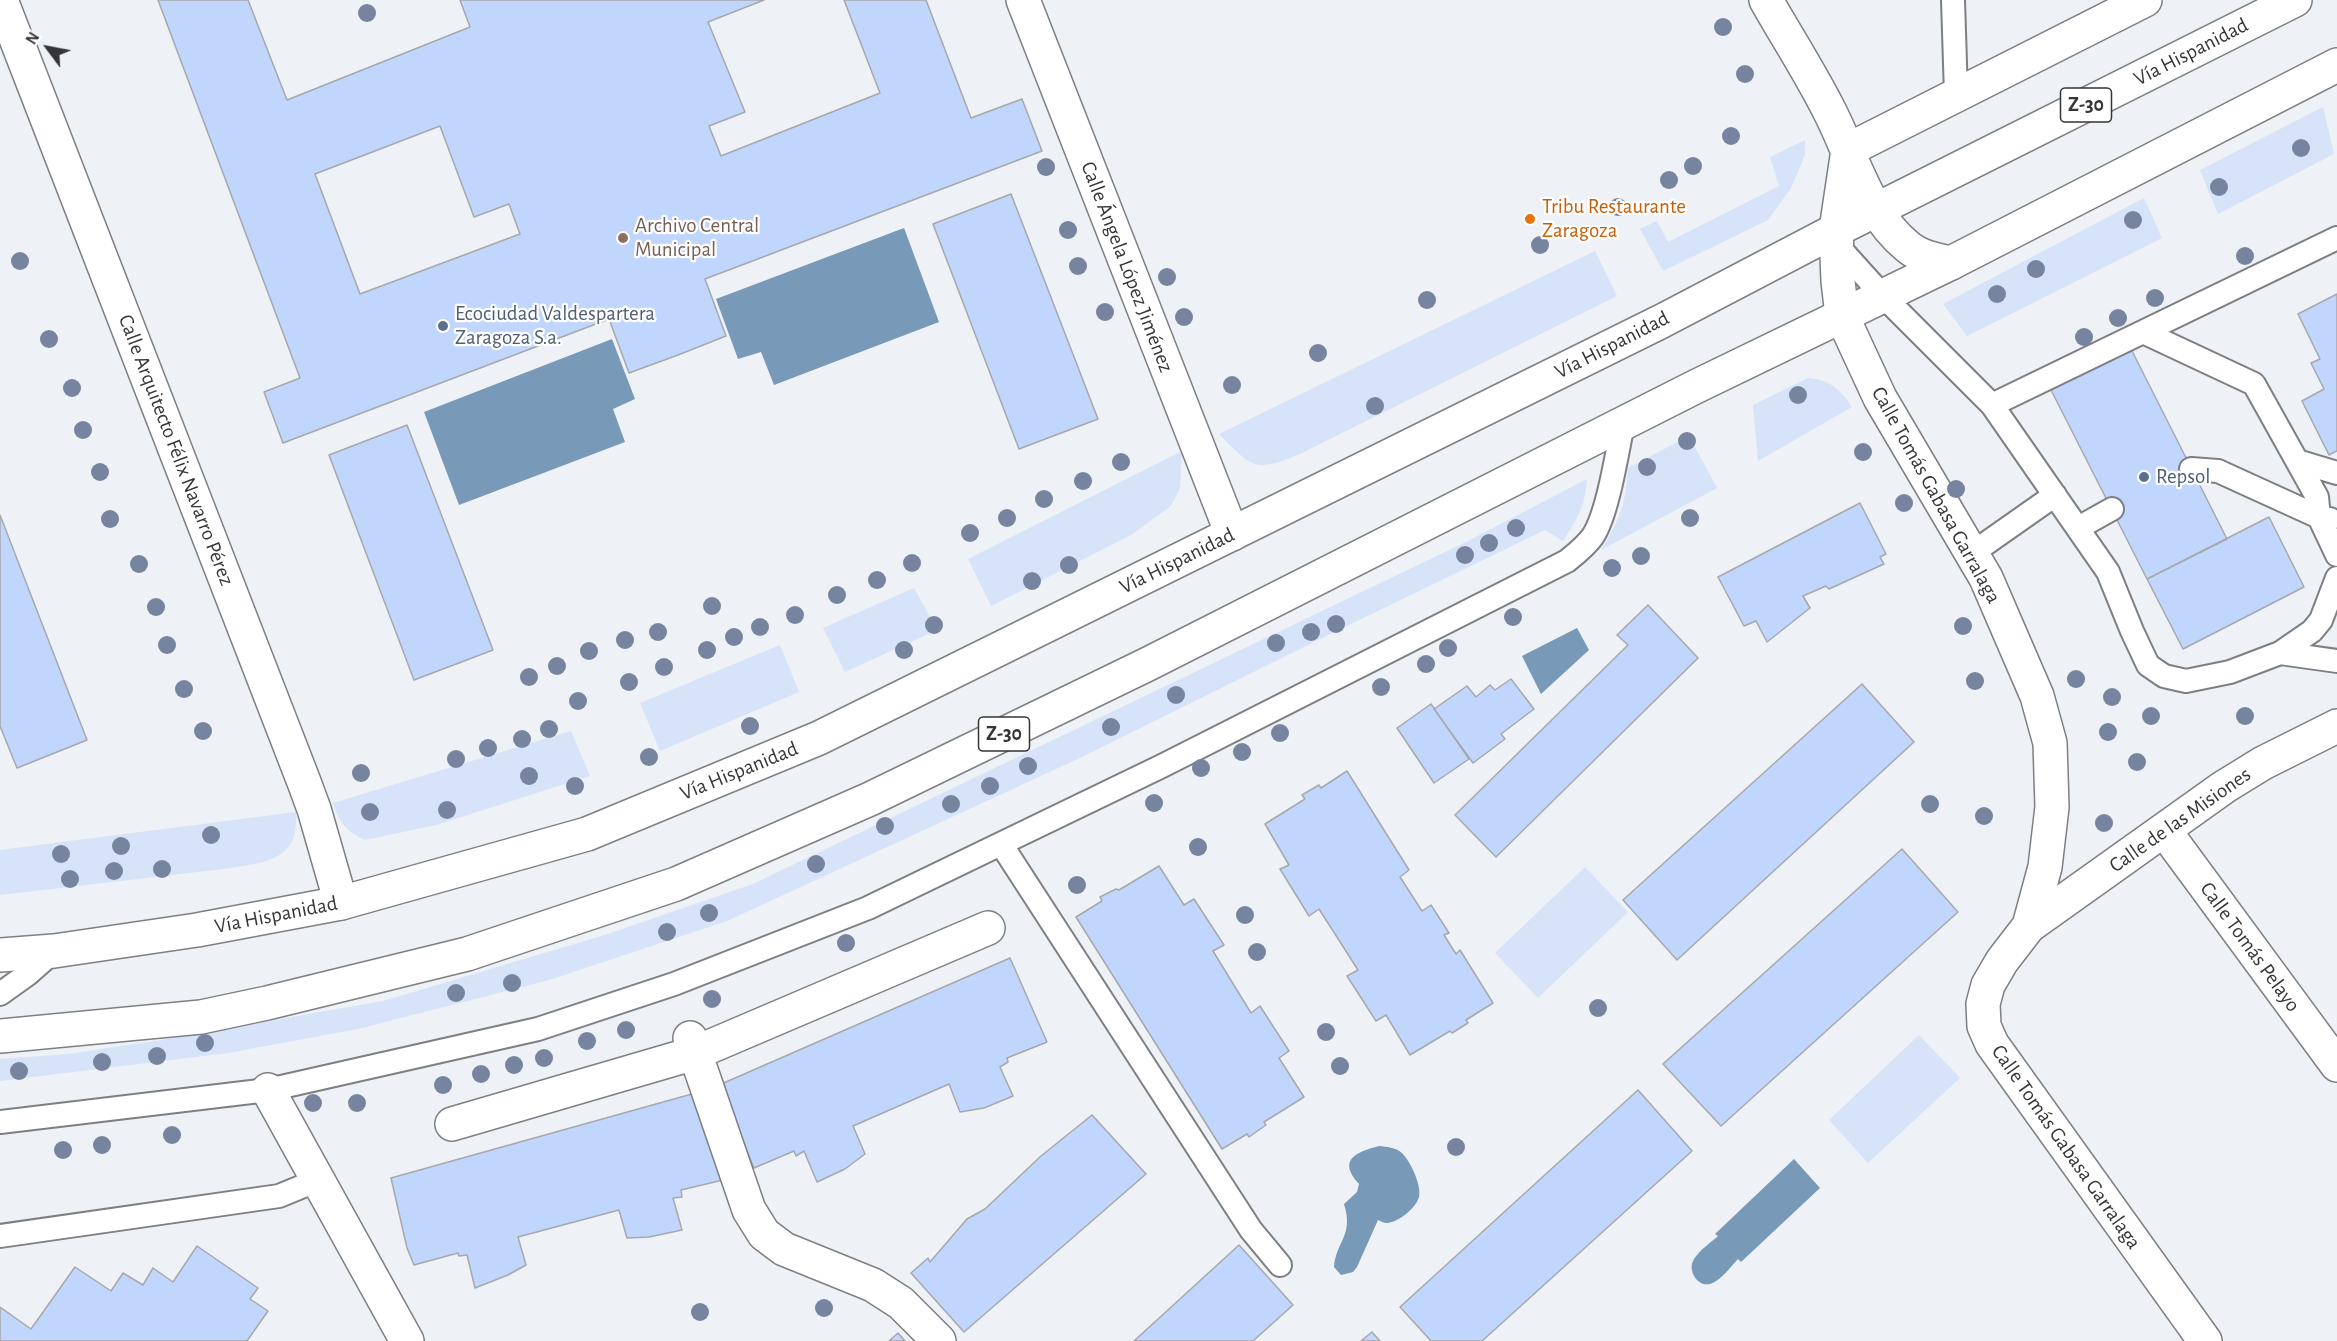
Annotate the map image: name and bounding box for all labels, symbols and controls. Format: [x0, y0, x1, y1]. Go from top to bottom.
street label: Vía Hispanidad [2130, 12, 2252, 92]
north arrow [18, 18, 78, 78]
text: N [23, 30, 42, 47]
road number: Z-30 [2060, 88, 2112, 122]
street label: Calle Ángela López Jiménez [1075, 158, 1179, 376]
place label: Tribu Restaurante Zaragoza [1542, 194, 1686, 244]
marker: Tribu Restaurante Zaragoza [1523, 212, 1537, 226]
place label: Archivo Central Municipal [635, 213, 759, 263]
marker: Archivo Central Municipal [616, 231, 630, 245]
place label: Ecociudad Valdespartera Zaragoza S.a. [455, 301, 655, 351]
street label: Vía Hispanidad [1551, 305, 1673, 385]
street label: Calle Arquitecto Félix Navarro Pérez [113, 311, 239, 589]
marker: Ecociudad Valdespartera Zaragoza S.a. [436, 319, 450, 333]
street label: Calle Tomás Gabasa Garralaga [1866, 382, 2006, 608]
place label: Repsol [2156, 464, 2211, 490]
marker: Repsol [2137, 470, 2151, 484]
street label: Vía Hispanidad [1115, 522, 1239, 600]
road number: Z-30 [978, 717, 1030, 751]
street label: Vía Hispanidad [676, 736, 802, 806]
street label: Calle de las Misiones [2104, 762, 2256, 878]
street label: Calle Tomás Pelayo [2194, 877, 2306, 1017]
street label: Vía Hispanidad [212, 891, 340, 939]
street label: Calle Tomás Gabasa Garralaga [1986, 1040, 2146, 1254]

